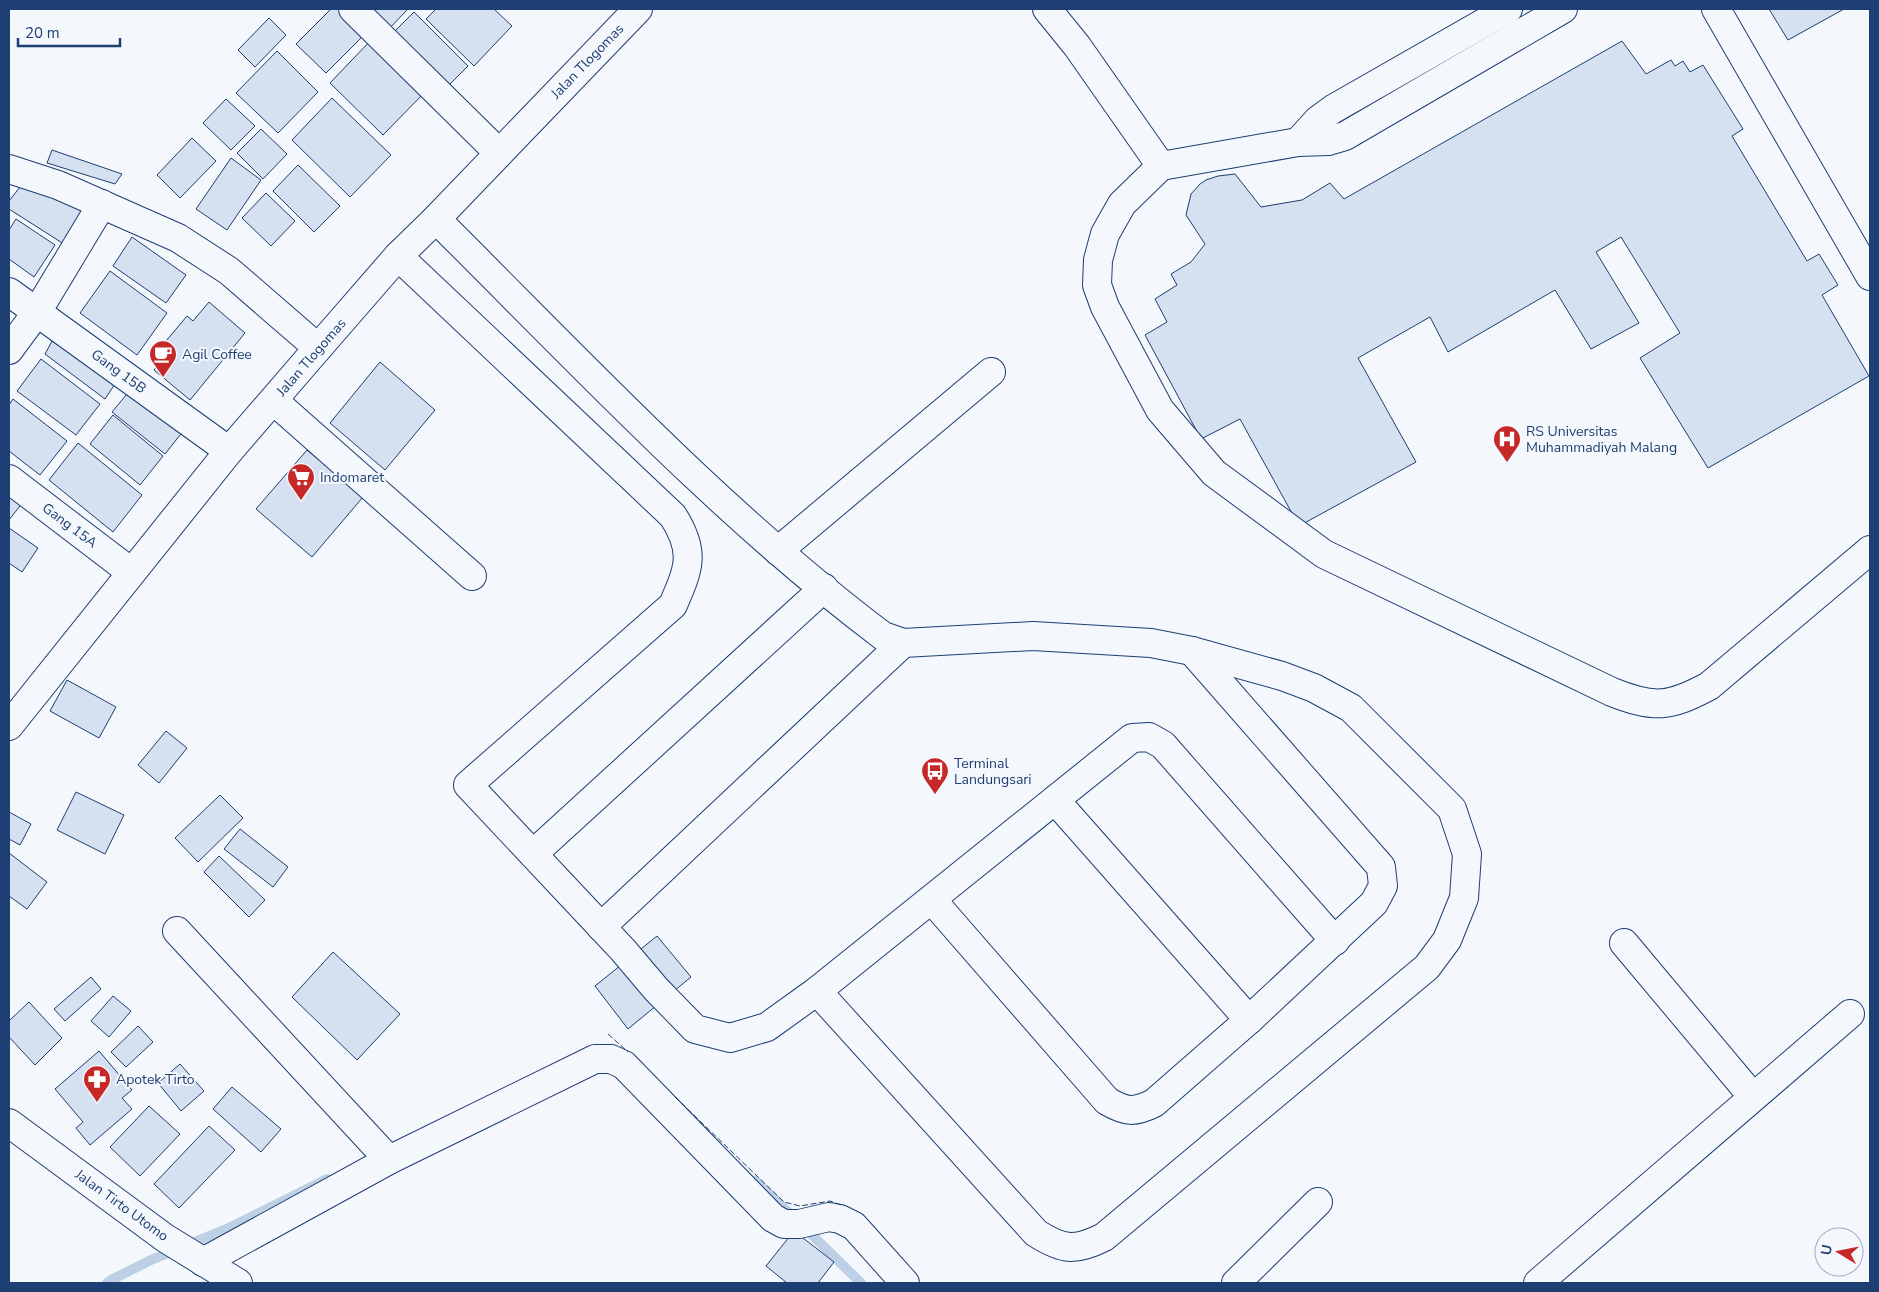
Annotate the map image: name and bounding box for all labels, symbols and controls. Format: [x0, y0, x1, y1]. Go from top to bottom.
scale bar [18, 15, 120, 47]
street label: Jalan Tlogomas [546, 19, 628, 104]
text: 20 m [25, 23, 60, 43]
street label: Jalan Tlogomas [272, 314, 351, 401]
cafe icon: Agil Coffee [148, 339, 178, 378]
street label: Gang 15B [87, 345, 150, 398]
place label: Agil Coffee [182, 345, 252, 364]
place label: RS Universitas Muhammadiyah Malang [1526, 422, 1677, 457]
hospital icon: RS Universitas Muhammadiyah Malang [1492, 424, 1522, 463]
supermarket icon: Indomaret [286, 462, 316, 501]
place label: Indomaret [320, 468, 384, 487]
street label: Gang 15A [38, 498, 101, 552]
place label: Terminal Landungsari [954, 754, 1032, 789]
bus stop icon: Terminal Landungsari [920, 756, 950, 795]
pharmacy icon: Apotek Tirto [82, 1064, 112, 1103]
place label: Apotek Tirto [116, 1070, 195, 1089]
street label: Jalan Tirto Utomo [70, 1165, 172, 1246]
north arrow [1814, 1227, 1864, 1277]
text: U [1816, 1243, 1837, 1257]

